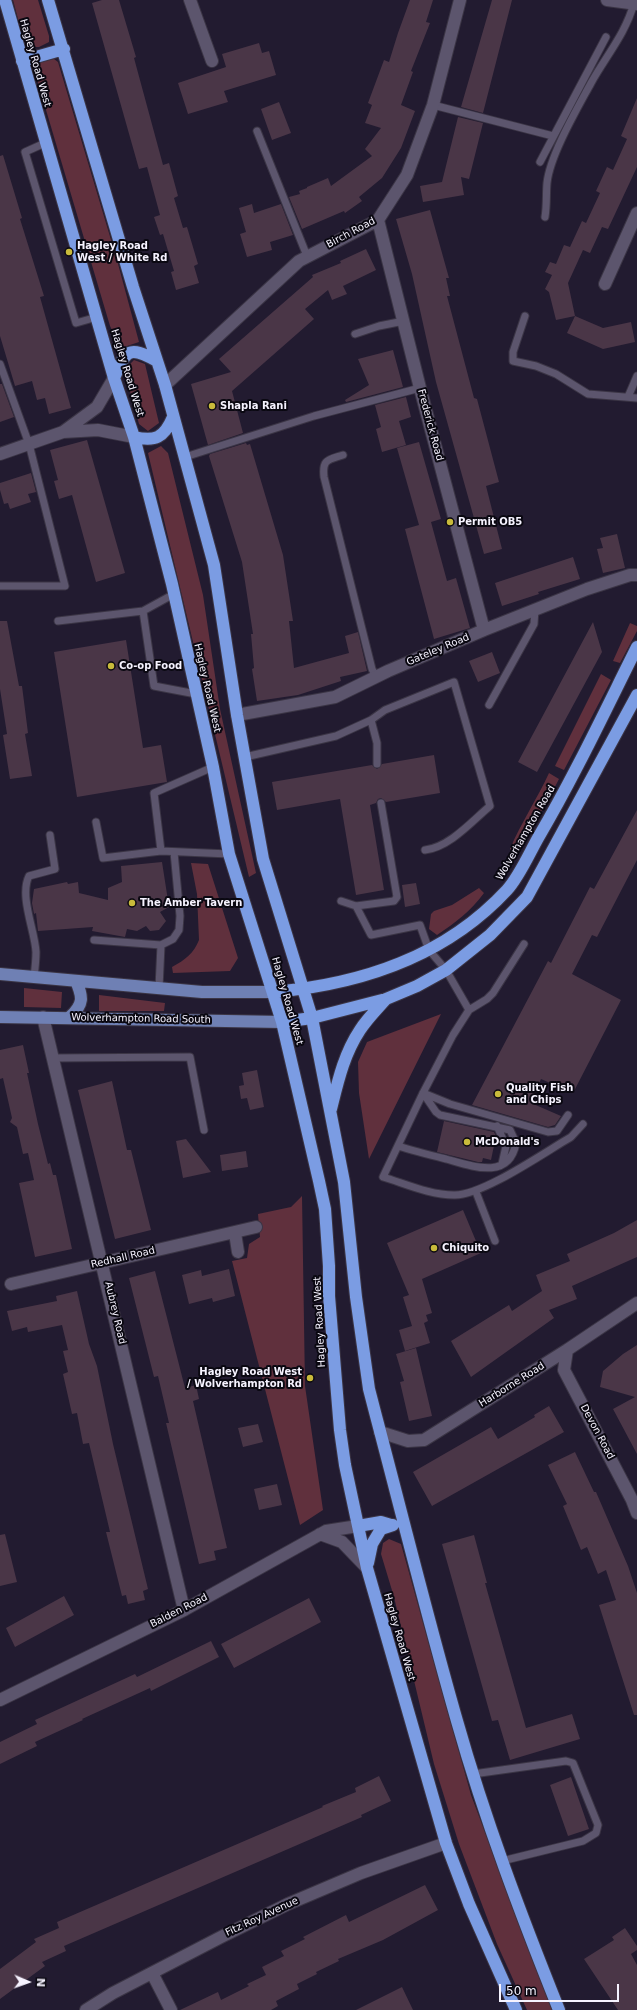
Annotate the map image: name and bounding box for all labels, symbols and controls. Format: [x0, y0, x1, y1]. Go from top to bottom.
street label: Hagley Road West [17, 18, 53, 108]
street label: Birch Road [325, 215, 377, 251]
place label: Hagley Road West / White Rd [77, 240, 167, 264]
marker: Hagley Road West / White Rd [64, 247, 74, 257]
street label: Hagley Road West [108, 328, 146, 418]
street label: Frederick Road [415, 388, 445, 462]
place label: Shapla Rani [220, 400, 287, 412]
marker: Shapla Rani [207, 401, 217, 411]
place label: Permit OB5 [458, 516, 522, 528]
marker: Permit OB5 [445, 517, 455, 527]
street label: Gateley Road [405, 631, 471, 669]
street label: Hagley Road West [191, 642, 223, 734]
place label: Co-op Food [119, 660, 182, 672]
marker: Co-op Food [106, 661, 116, 671]
street label: Wolverhampton Road [494, 783, 558, 883]
place label: The Amber Tavern [140, 897, 242, 909]
marker: The Amber Tavern [127, 898, 137, 908]
street label: Hagley Road West [269, 956, 305, 1046]
street label: Wolverhampton Road South [71, 1012, 211, 1026]
place label: Quality Fish and Chips [506, 1082, 573, 1106]
marker: Quality Fish and Chips [493, 1089, 503, 1099]
place label: McDonald's [475, 1136, 540, 1148]
marker: McDonald's [462, 1137, 472, 1147]
place label: Chiquito [442, 1242, 489, 1254]
marker: Chiquito [429, 1243, 439, 1253]
street label: Redhall Road [90, 1245, 156, 1271]
street label: Hagley Road West [312, 1276, 328, 1368]
street label: Aubrey Road [102, 1281, 128, 1345]
street label: Harborne Road [477, 1360, 547, 1410]
place label: Hagley Road West / Wolverhampton Rd [187, 1366, 302, 1390]
marker: Hagley Road West / Wolverhampton Rd [305, 1373, 315, 1383]
street label: Devon Road [578, 1402, 616, 1462]
street label: Balden Road [148, 1591, 210, 1631]
street label: Hagley Road West [381, 1592, 417, 1682]
street label: Fitz Roy Avenue [224, 1895, 300, 1939]
north arrow [8, 1962, 48, 2002]
scale bar [501, 1976, 621, 2002]
text: N [34, 1978, 47, 1987]
text: 50 m [506, 1984, 537, 1998]

